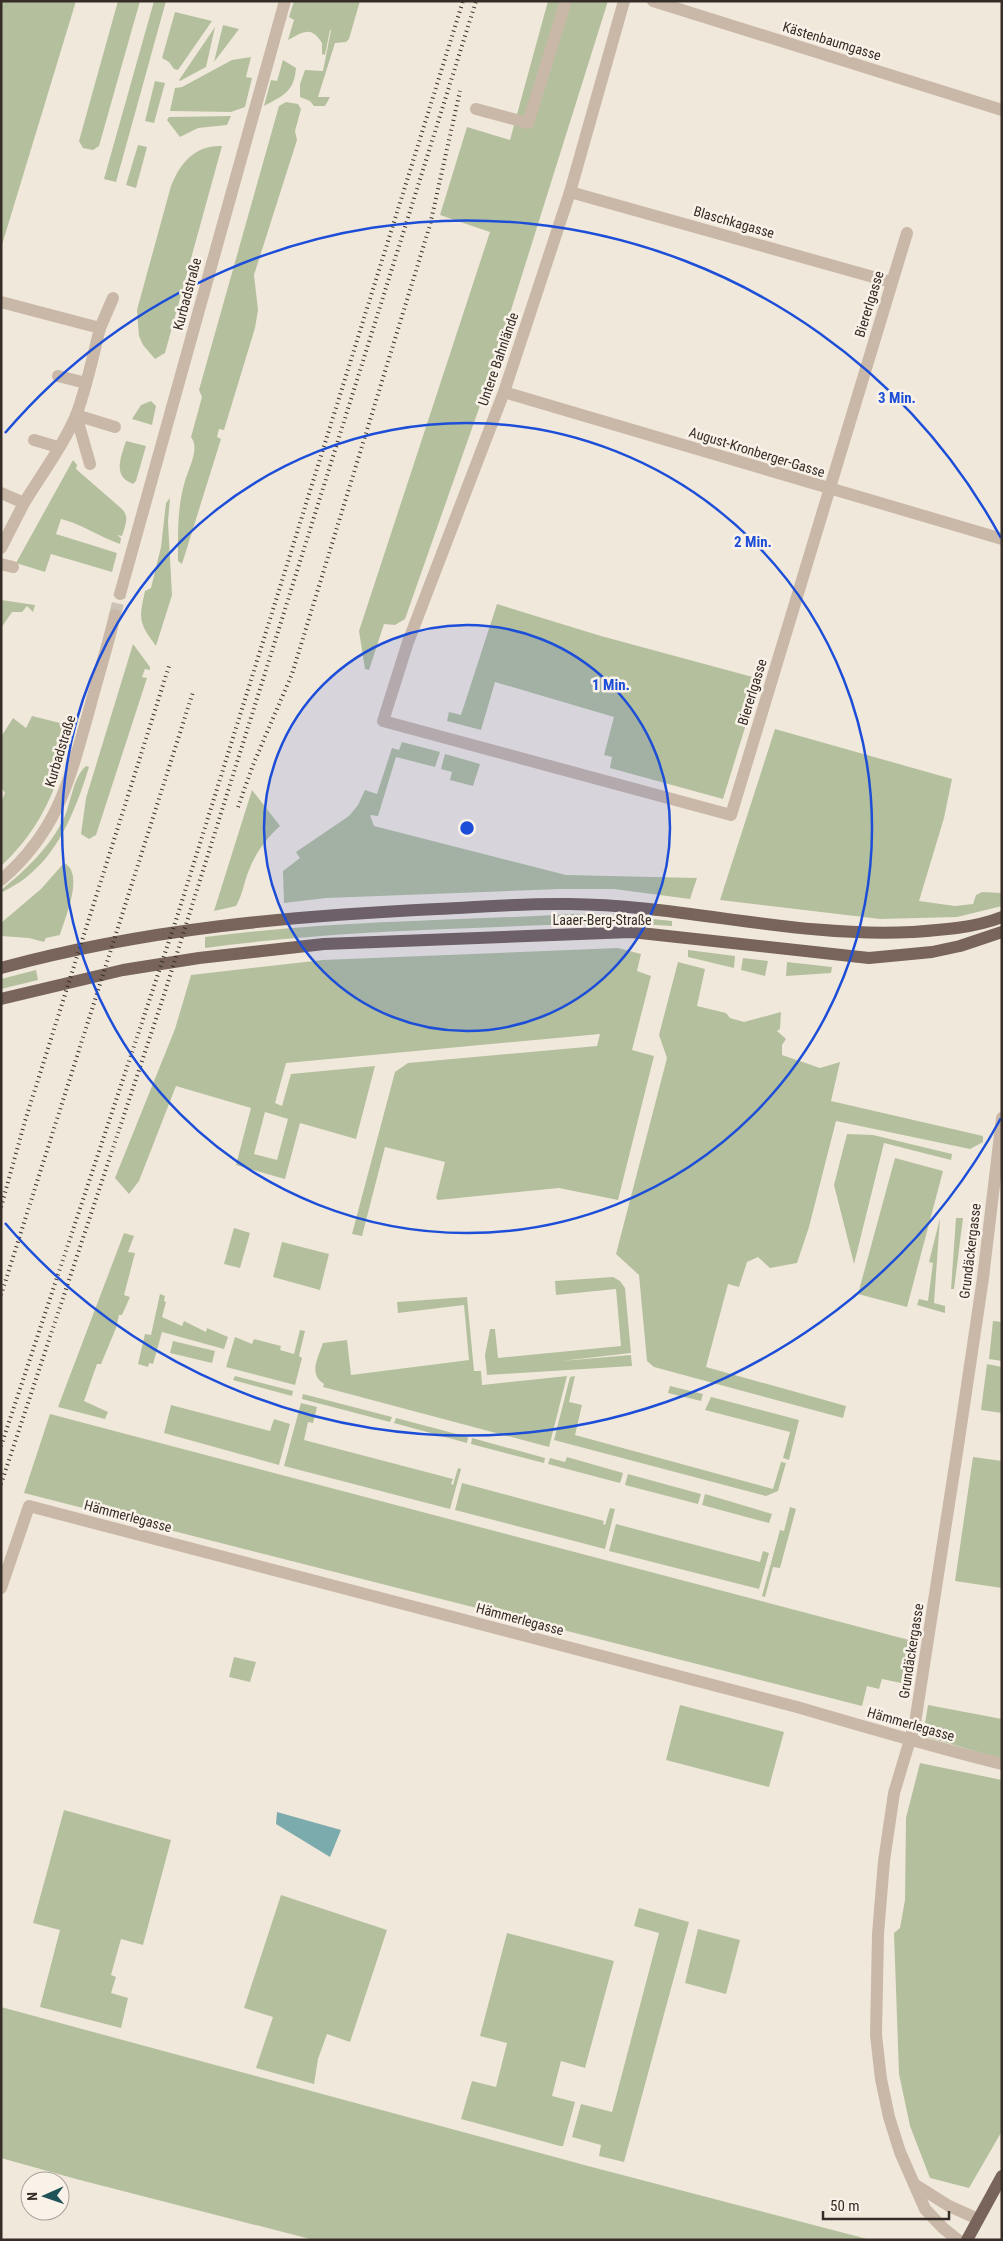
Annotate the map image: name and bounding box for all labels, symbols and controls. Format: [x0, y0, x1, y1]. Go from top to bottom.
street label: Kästenbaumgasse [781, 18, 884, 64]
street label: Blaschkagasse [692, 203, 777, 241]
street label: Kurbadstraße [170, 256, 204, 332]
street label: Biererlgasse [851, 268, 887, 339]
street label: Untere Bahnlände [475, 310, 522, 408]
text: 3 Min. [878, 389, 916, 407]
street label: August-Kronberger-Gasse [687, 424, 827, 480]
text: 2 Min. [734, 533, 772, 551]
street label: Biererlgasse [734, 656, 770, 727]
text: 1 Min. [592, 676, 630, 694]
street label: Kurbadstraße [42, 713, 79, 789]
centre of rings [458, 819, 476, 837]
street label: Laaer-Berg-Straße [552, 912, 652, 928]
street label: Grundäckergasse [956, 1202, 984, 1300]
street label: Hämmerlegasse [82, 1497, 174, 1535]
street label: Hämmerlegasse [474, 1600, 566, 1638]
street label: Grundäckergasse [896, 1602, 926, 1700]
street label: Hämmerlegasse [866, 1704, 957, 1744]
north arrow [20, 2171, 70, 2221]
scale bar [823, 2188, 949, 2220]
text: N [24, 2192, 40, 2201]
text: 50 m [830, 2197, 860, 2215]

